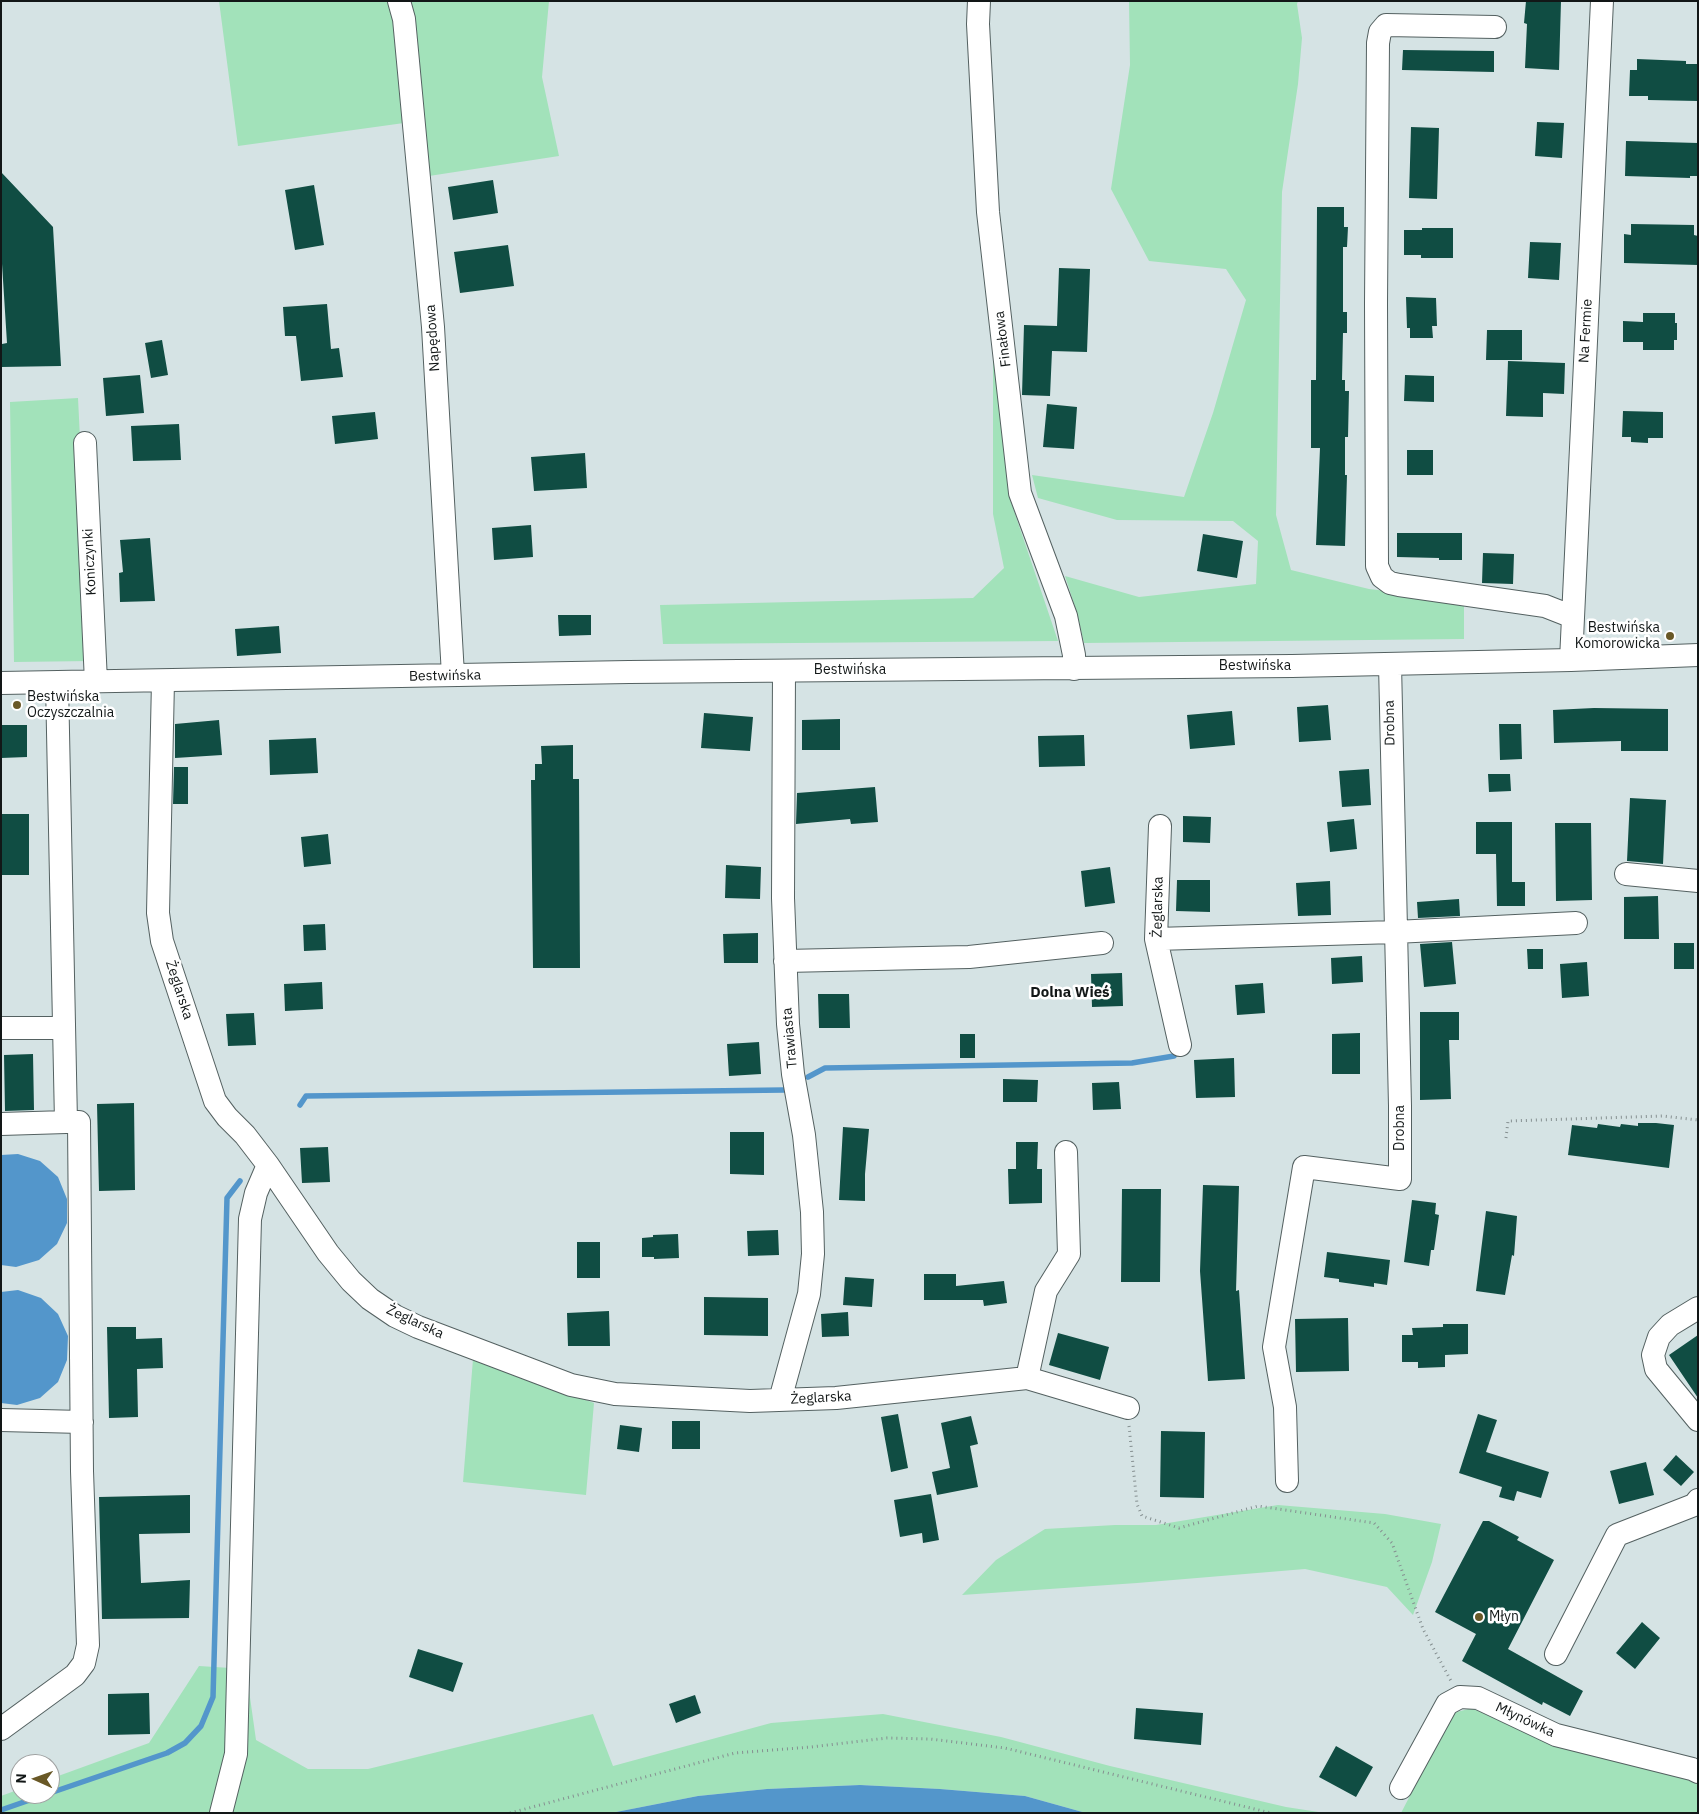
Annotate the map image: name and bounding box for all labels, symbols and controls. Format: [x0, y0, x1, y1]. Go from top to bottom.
street label: Na Fermie [1576, 298, 1596, 364]
street label: Napędowa [422, 304, 444, 372]
street label: Finałowa [991, 310, 1015, 368]
street label: Koniczynki [80, 528, 100, 596]
place label: Bestwińska Komorowicka [1575, 620, 1660, 652]
marker: Bestwińska Komorowicka [1664, 630, 1676, 642]
street label: Bestwińska [1219, 658, 1291, 674]
street label: Bestwińska [814, 662, 886, 678]
street label: Bestwińska [409, 667, 481, 685]
place label: Bestwińska Oczyszczalnia [27, 689, 114, 722]
marker: Bestwińska Oczyszczalnia [11, 699, 23, 711]
street label: Drobna [1381, 700, 1399, 746]
street label: Żeglarska [1149, 876, 1167, 938]
street label: Żeglarska [162, 958, 196, 1022]
district label: Dolna Wieś [1030, 984, 1110, 1002]
street label: Trawiasta [779, 1007, 801, 1069]
street label: Drobna [1392, 1105, 1408, 1151]
street label: Żeglarska [384, 1301, 446, 1343]
street label: Żeglarska [790, 1388, 852, 1408]
place label: Młyn [1489, 1609, 1519, 1625]
marker: Młyn [1473, 1611, 1485, 1623]
street label: Młynówka [1493, 1699, 1557, 1741]
north arrow [10, 1754, 60, 1804]
text: N [12, 1773, 30, 1784]

